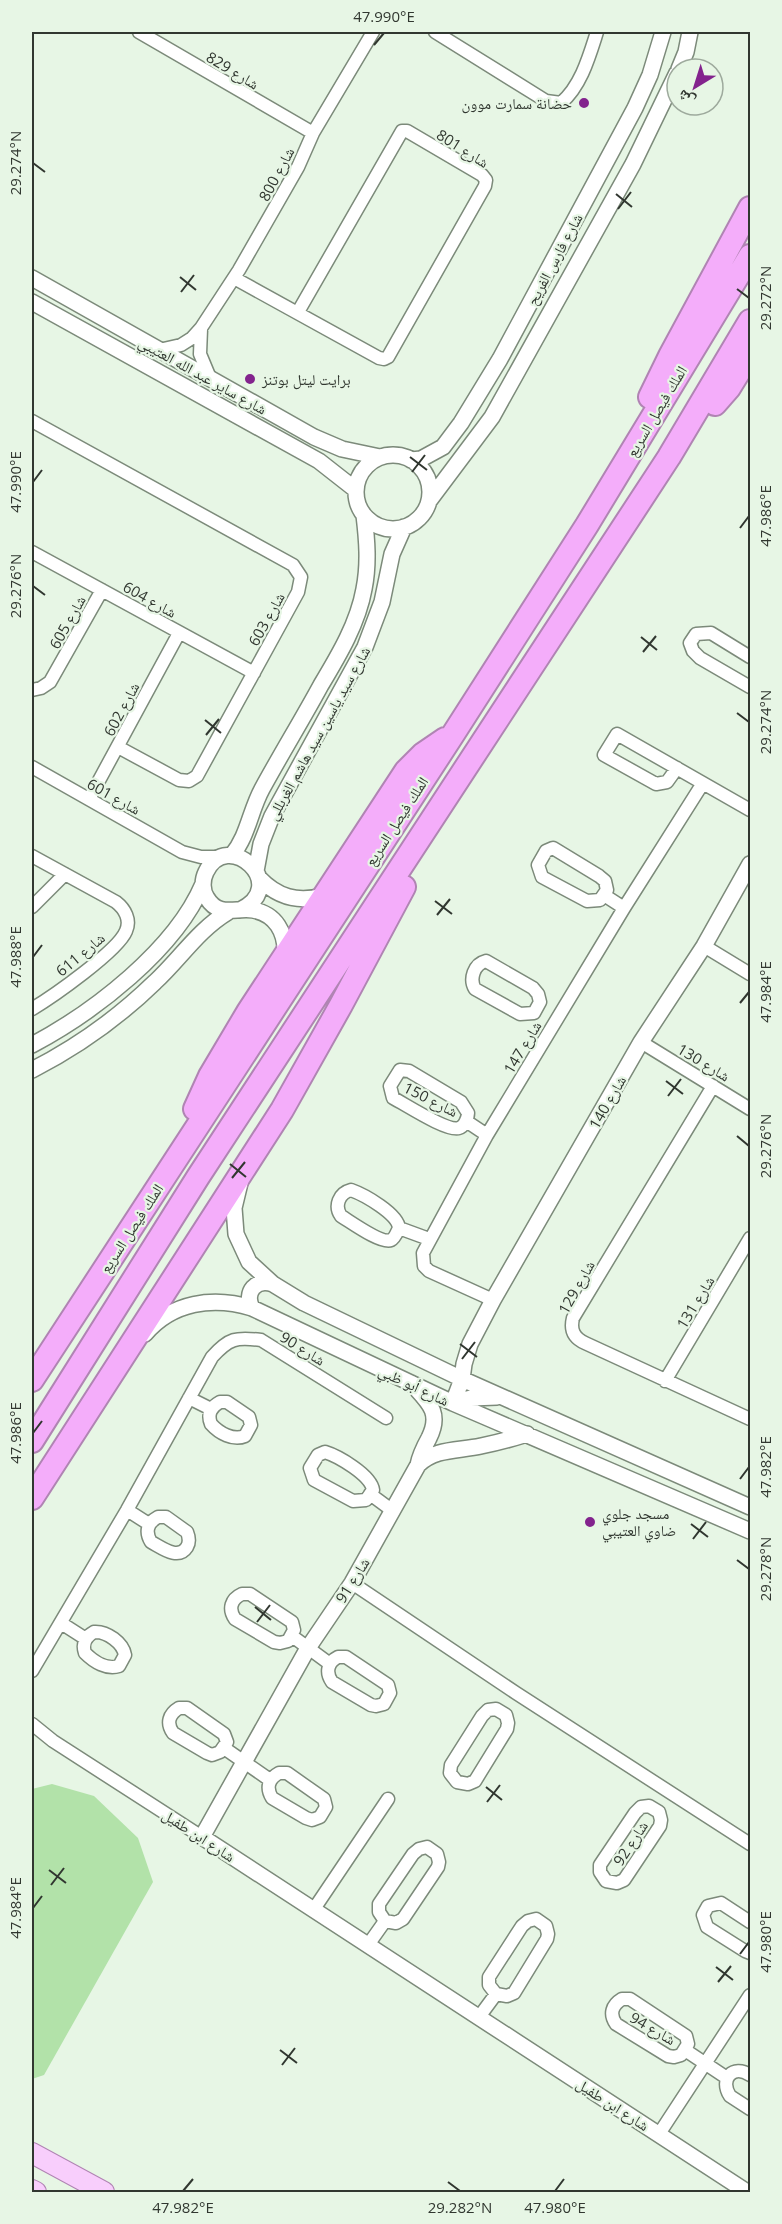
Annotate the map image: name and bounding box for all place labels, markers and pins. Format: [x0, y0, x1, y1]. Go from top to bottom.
place label: حضانة سمارت موون [461, 93, 572, 114]
marker: حضانة سمارت موون [577, 96, 591, 110]
place label: برايت ليتل بوتنز [261, 369, 351, 390]
marker: برايت ليتل بوتنز [243, 372, 257, 386]
place label: مسجد جلوي ضاوي العتيبي [602, 1503, 676, 1543]
marker: مسجد جلوي ضاوي العتيبي [583, 1515, 597, 1529]

